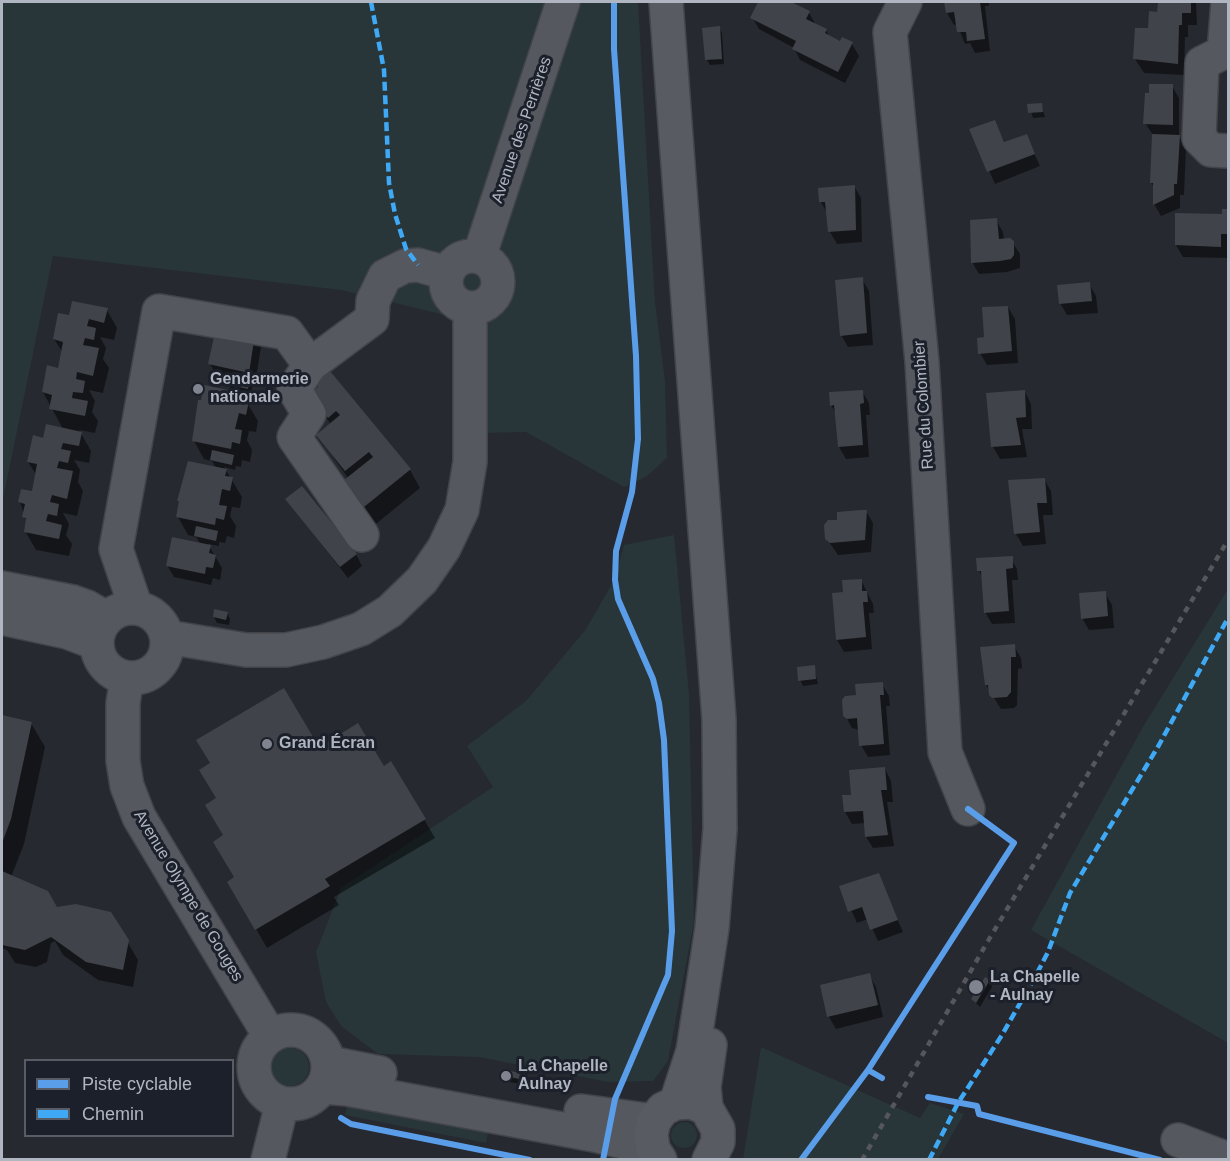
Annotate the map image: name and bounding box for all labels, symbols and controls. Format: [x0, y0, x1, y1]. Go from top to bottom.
street label: Avenue des Perrières [488, 54, 556, 206]
street label: Rue du Colombier [910, 340, 938, 470]
place label: Gendarmerie nationale [210, 370, 309, 408]
marker: Gendarmerie nationale [191, 382, 205, 396]
place label: Grand Écran [279, 734, 375, 754]
marker: Grand Écran [260, 737, 274, 751]
street label: Avenue Olympe de Gouges [129, 807, 247, 985]
place label: La Chapelle - Aulnay [990, 968, 1080, 1006]
marker: La Chapelle - Aulnay [967, 978, 985, 996]
place label: La Chapelle Aulnay [518, 1057, 608, 1095]
legend [24, 1059, 234, 1137]
marker: La Chapelle Aulnay [499, 1069, 513, 1083]
text: Piste cyclable [82, 1074, 192, 1094]
text: Chemin [82, 1104, 144, 1124]

